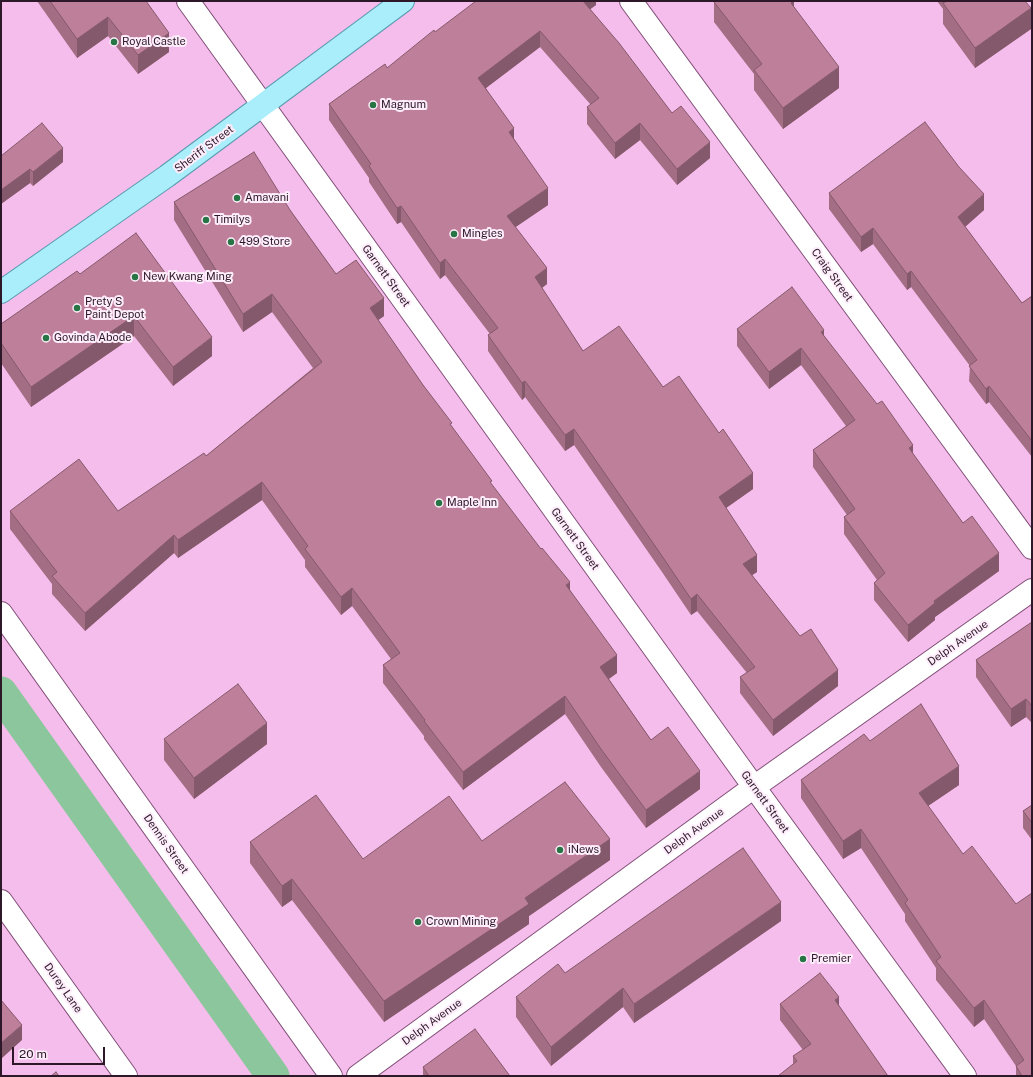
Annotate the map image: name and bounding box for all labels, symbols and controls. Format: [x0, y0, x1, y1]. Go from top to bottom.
place label: Royal Castle [122, 35, 186, 49]
marker: Royal Castle [109, 37, 119, 47]
place label: Magnum [381, 98, 426, 112]
marker: Magnum [368, 100, 378, 110]
street label: Sheriff Street [172, 123, 236, 175]
place label: Amavani [245, 191, 289, 205]
marker: Amavani [232, 193, 242, 203]
place label: Timilys [214, 213, 250, 227]
marker: Timilys [201, 215, 211, 225]
place label: Mingles [462, 227, 503, 241]
marker: Mingles [449, 229, 459, 239]
place label: 499 Store [239, 235, 290, 249]
marker: 499 Store [226, 237, 236, 247]
street label: Garnett Street [359, 242, 413, 310]
street label: Craig Street [808, 246, 856, 304]
place label: New Kwang Ming [143, 270, 232, 284]
marker: New Kwang Ming [130, 272, 140, 282]
place label: Prety S Paint Depot [85, 295, 144, 321]
marker: Prety S Paint Depot [72, 303, 82, 313]
place label: Govinda Abode [54, 331, 132, 345]
marker: Govinda Abode [41, 333, 51, 343]
place label: Maple Inn [447, 496, 497, 510]
marker: Maple Inn [434, 498, 444, 508]
street label: Garnett Street [548, 505, 602, 573]
street label: Delph Avenue [925, 617, 991, 669]
street label: Garnett Street [738, 768, 792, 836]
street label: Delph Avenue [662, 805, 726, 857]
street label: Dennis Street [141, 812, 191, 876]
place label: iNews [568, 843, 599, 857]
marker: iNews [555, 845, 565, 855]
place label: Crown Mining [426, 915, 496, 929]
marker: Crown Mining [413, 917, 423, 927]
place label: Premier [811, 952, 851, 966]
marker: Premier [798, 954, 808, 964]
street label: Durey Lane [41, 961, 85, 1015]
street label: Delph Avenue [400, 996, 464, 1048]
scale bar [14, 1039, 107, 1065]
text: 20 m [19, 1047, 47, 1061]

